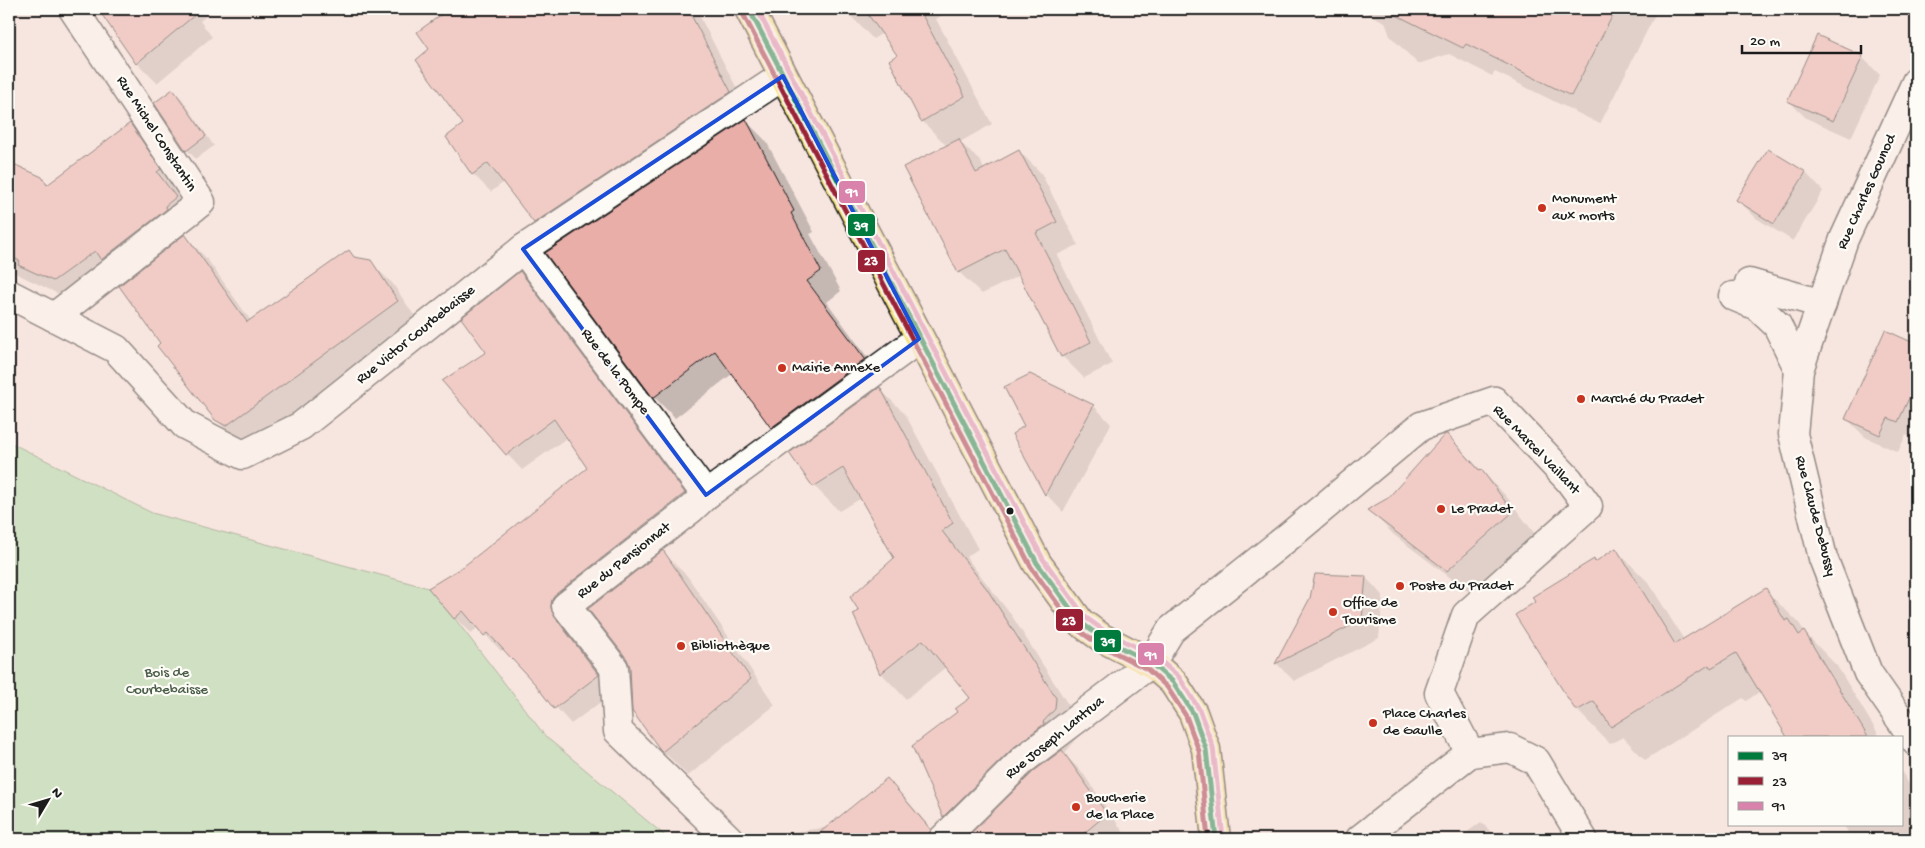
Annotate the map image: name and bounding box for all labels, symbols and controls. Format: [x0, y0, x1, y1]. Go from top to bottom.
scale bar [1742, 22, 1861, 54]
text: 20 m [1750, 33, 1780, 51]
street label: Rue Michel Constantin [112, 73, 200, 195]
street label: Rue Charles Gounod [1834, 131, 1901, 252]
line badge: 91 [838, 180, 866, 204]
text: 91 [845, 185, 859, 202]
place label: Monument aux morts [1552, 190, 1618, 225]
marker: Monument aux morts [1536, 202, 1548, 214]
line badge: 39 [847, 213, 876, 237]
text: 39 [853, 219, 868, 236]
line badge: 23 [857, 249, 886, 273]
text: 23 [864, 254, 878, 271]
street label: Rue Victor Courbebaisse [353, 281, 479, 389]
street label: Rue de la Pompe [577, 325, 653, 419]
place label: Mairie Annexe [792, 359, 881, 377]
marker: Mairie Annexe [776, 362, 788, 374]
place label: Marché du Pradet [1591, 390, 1705, 408]
marker: Marché du Pradet [1575, 393, 1587, 405]
street label: Rue Marcel Vaillant [1489, 401, 1585, 500]
street label: Rue Claude Debussy [1790, 454, 1840, 579]
place label: Le Pradet [1451, 500, 1514, 518]
marker: Le Pradet [1435, 503, 1447, 515]
unlabelled marker [1005, 506, 1015, 516]
street label: Rue du Pensionnat [574, 518, 676, 603]
place label: Poste du Pradet [1409, 577, 1515, 595]
marker: Poste du Pradet [1394, 580, 1406, 592]
place label: Office de Tourisme [1342, 594, 1398, 629]
marker: Office de Tourisme [1327, 606, 1339, 618]
line badge: 23 [1055, 608, 1084, 632]
text: 23 [1062, 614, 1076, 631]
line badge: 39 [1093, 629, 1122, 653]
text: 39 [1100, 635, 1115, 652]
place label: Bibliothèque [690, 637, 770, 655]
marker: Bibliothèque [675, 640, 687, 652]
line badge: 91 [1137, 642, 1165, 666]
text: 91 [1144, 648, 1158, 665]
park label: Bois de Courbebaisse [126, 664, 208, 699]
street label: Rue Joseph Lantrua [1002, 692, 1109, 783]
place label: Place Charles de Gaulle [1382, 705, 1466, 740]
marker: Place Charles de Gaulle [1367, 717, 1379, 729]
legend [1728, 736, 1902, 826]
text: 39 [1771, 748, 1788, 766]
text: 23 [1772, 774, 1787, 792]
north arrow [22, 776, 72, 826]
text: N [47, 785, 66, 802]
place label: Boucherie de la Place [1085, 789, 1154, 824]
text: 91 [1771, 798, 1786, 816]
marker: Boucherie de la Place [1070, 801, 1082, 813]

